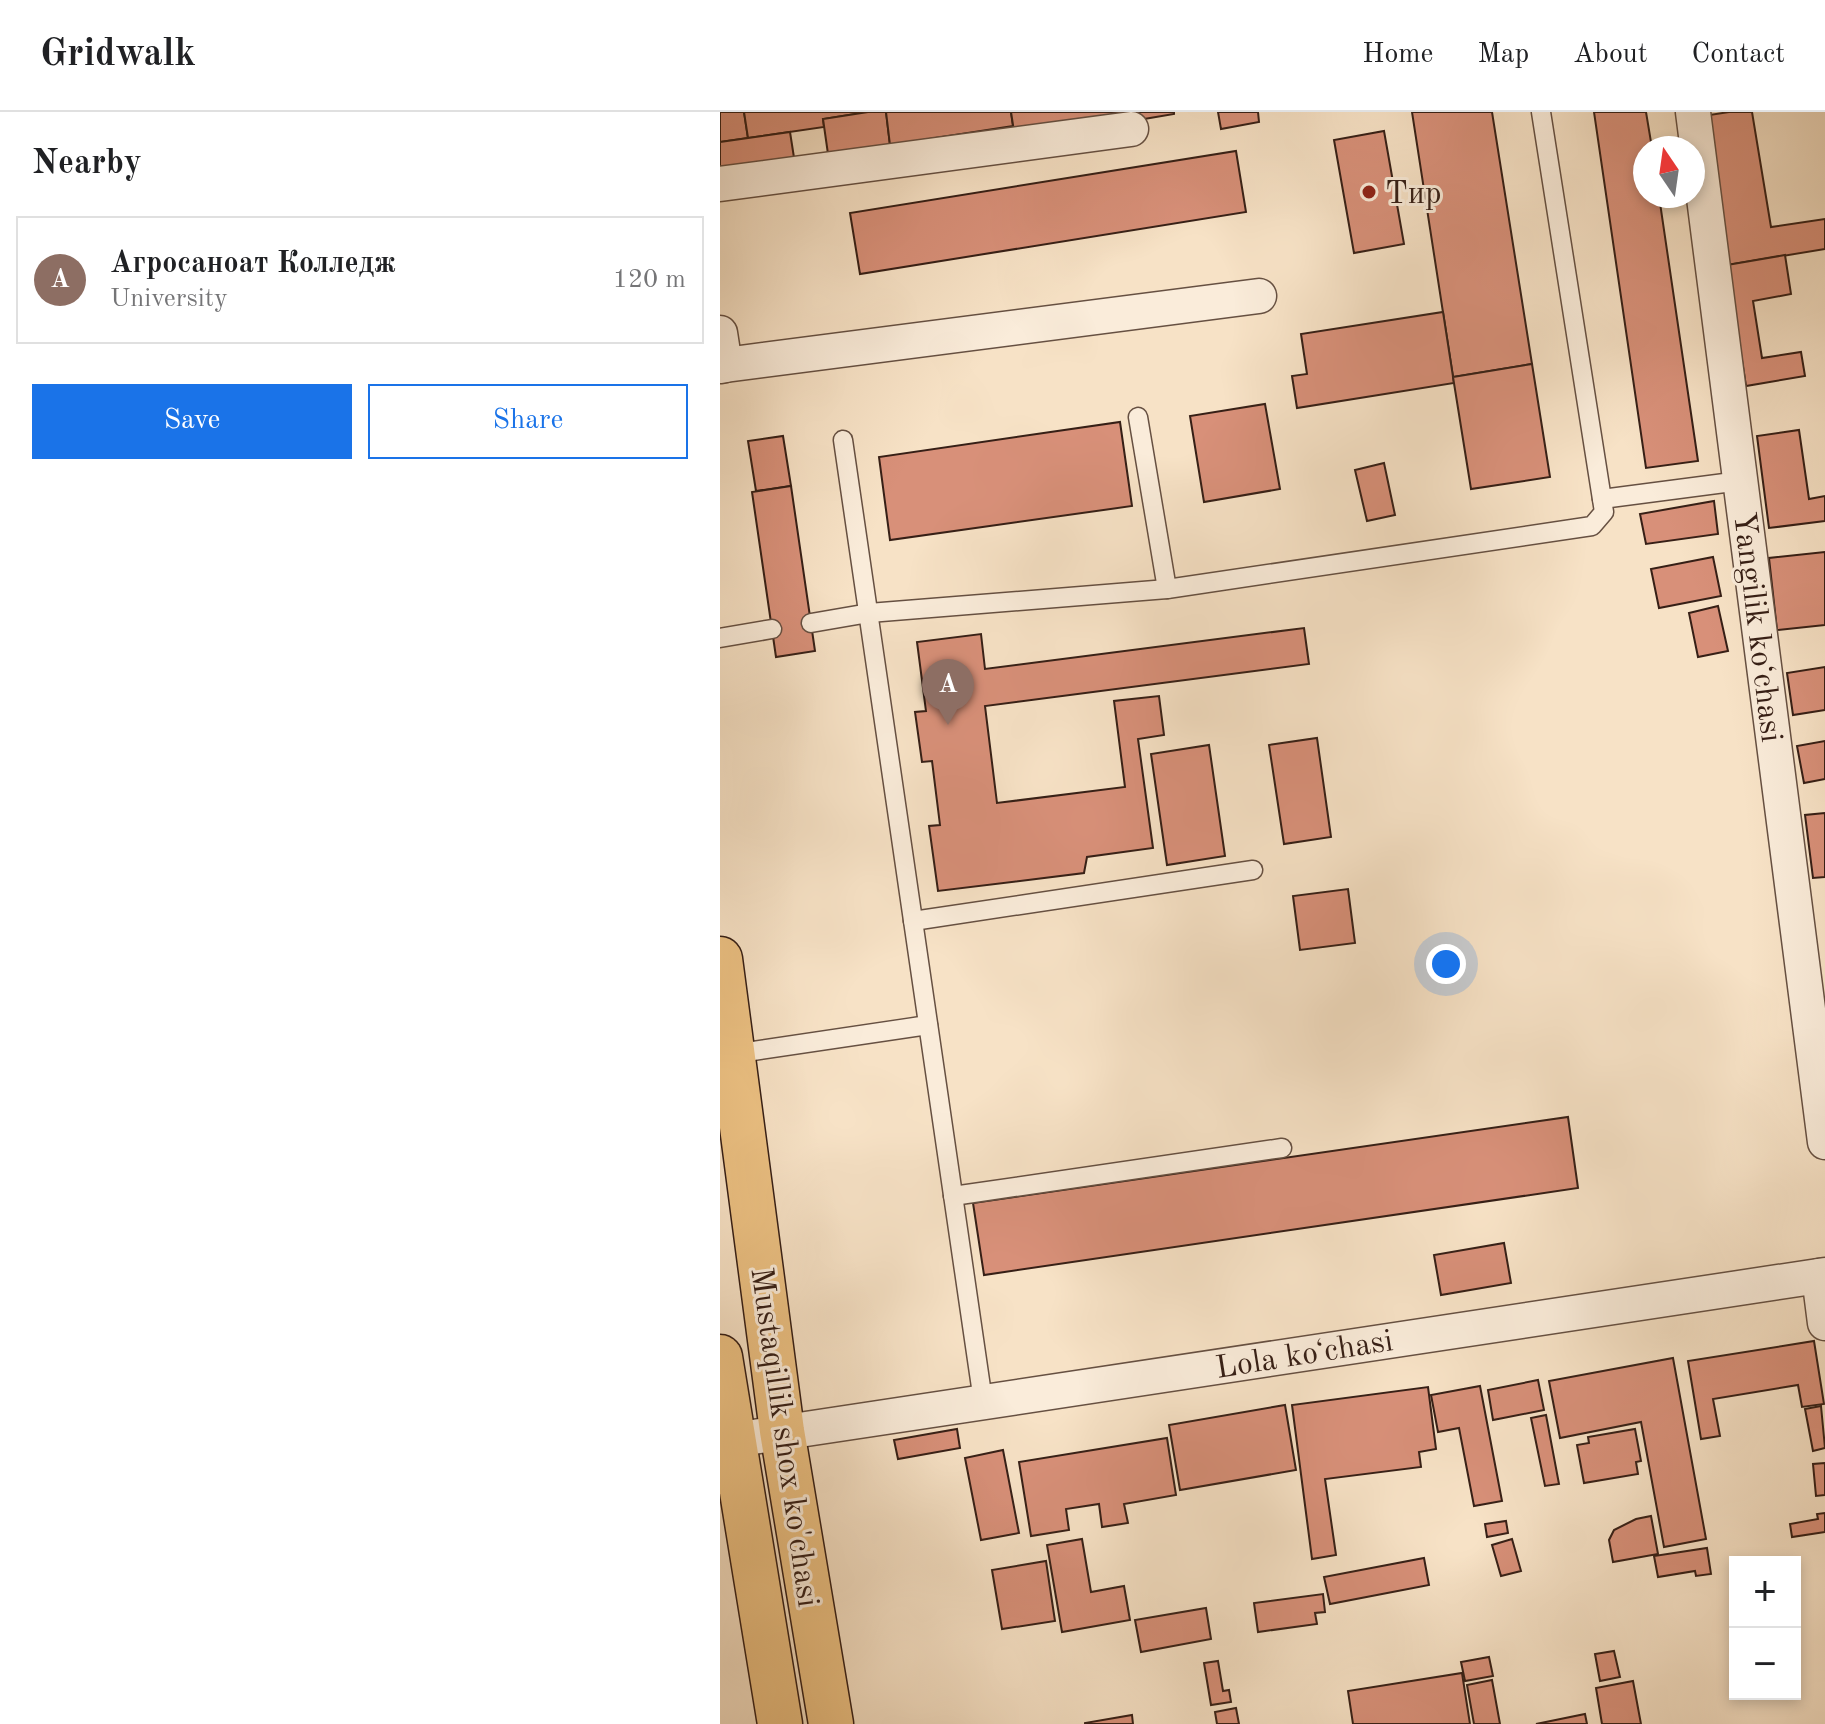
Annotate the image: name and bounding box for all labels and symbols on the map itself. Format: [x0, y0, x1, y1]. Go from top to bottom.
north arrow [1633, 136, 1705, 208]
place label: Тир [1385, 179, 1442, 211]
marker: Тир [1360, 183, 1378, 201]
street label: Yangilik koʻchasi [1726, 510, 1786, 744]
pin: A [922, 659, 974, 725]
your location [1426, 944, 1466, 984]
street label: Mustaqillik shox ko'chasi [743, 1265, 823, 1609]
street label: Lola koʻchasi [1213, 1326, 1396, 1386]

